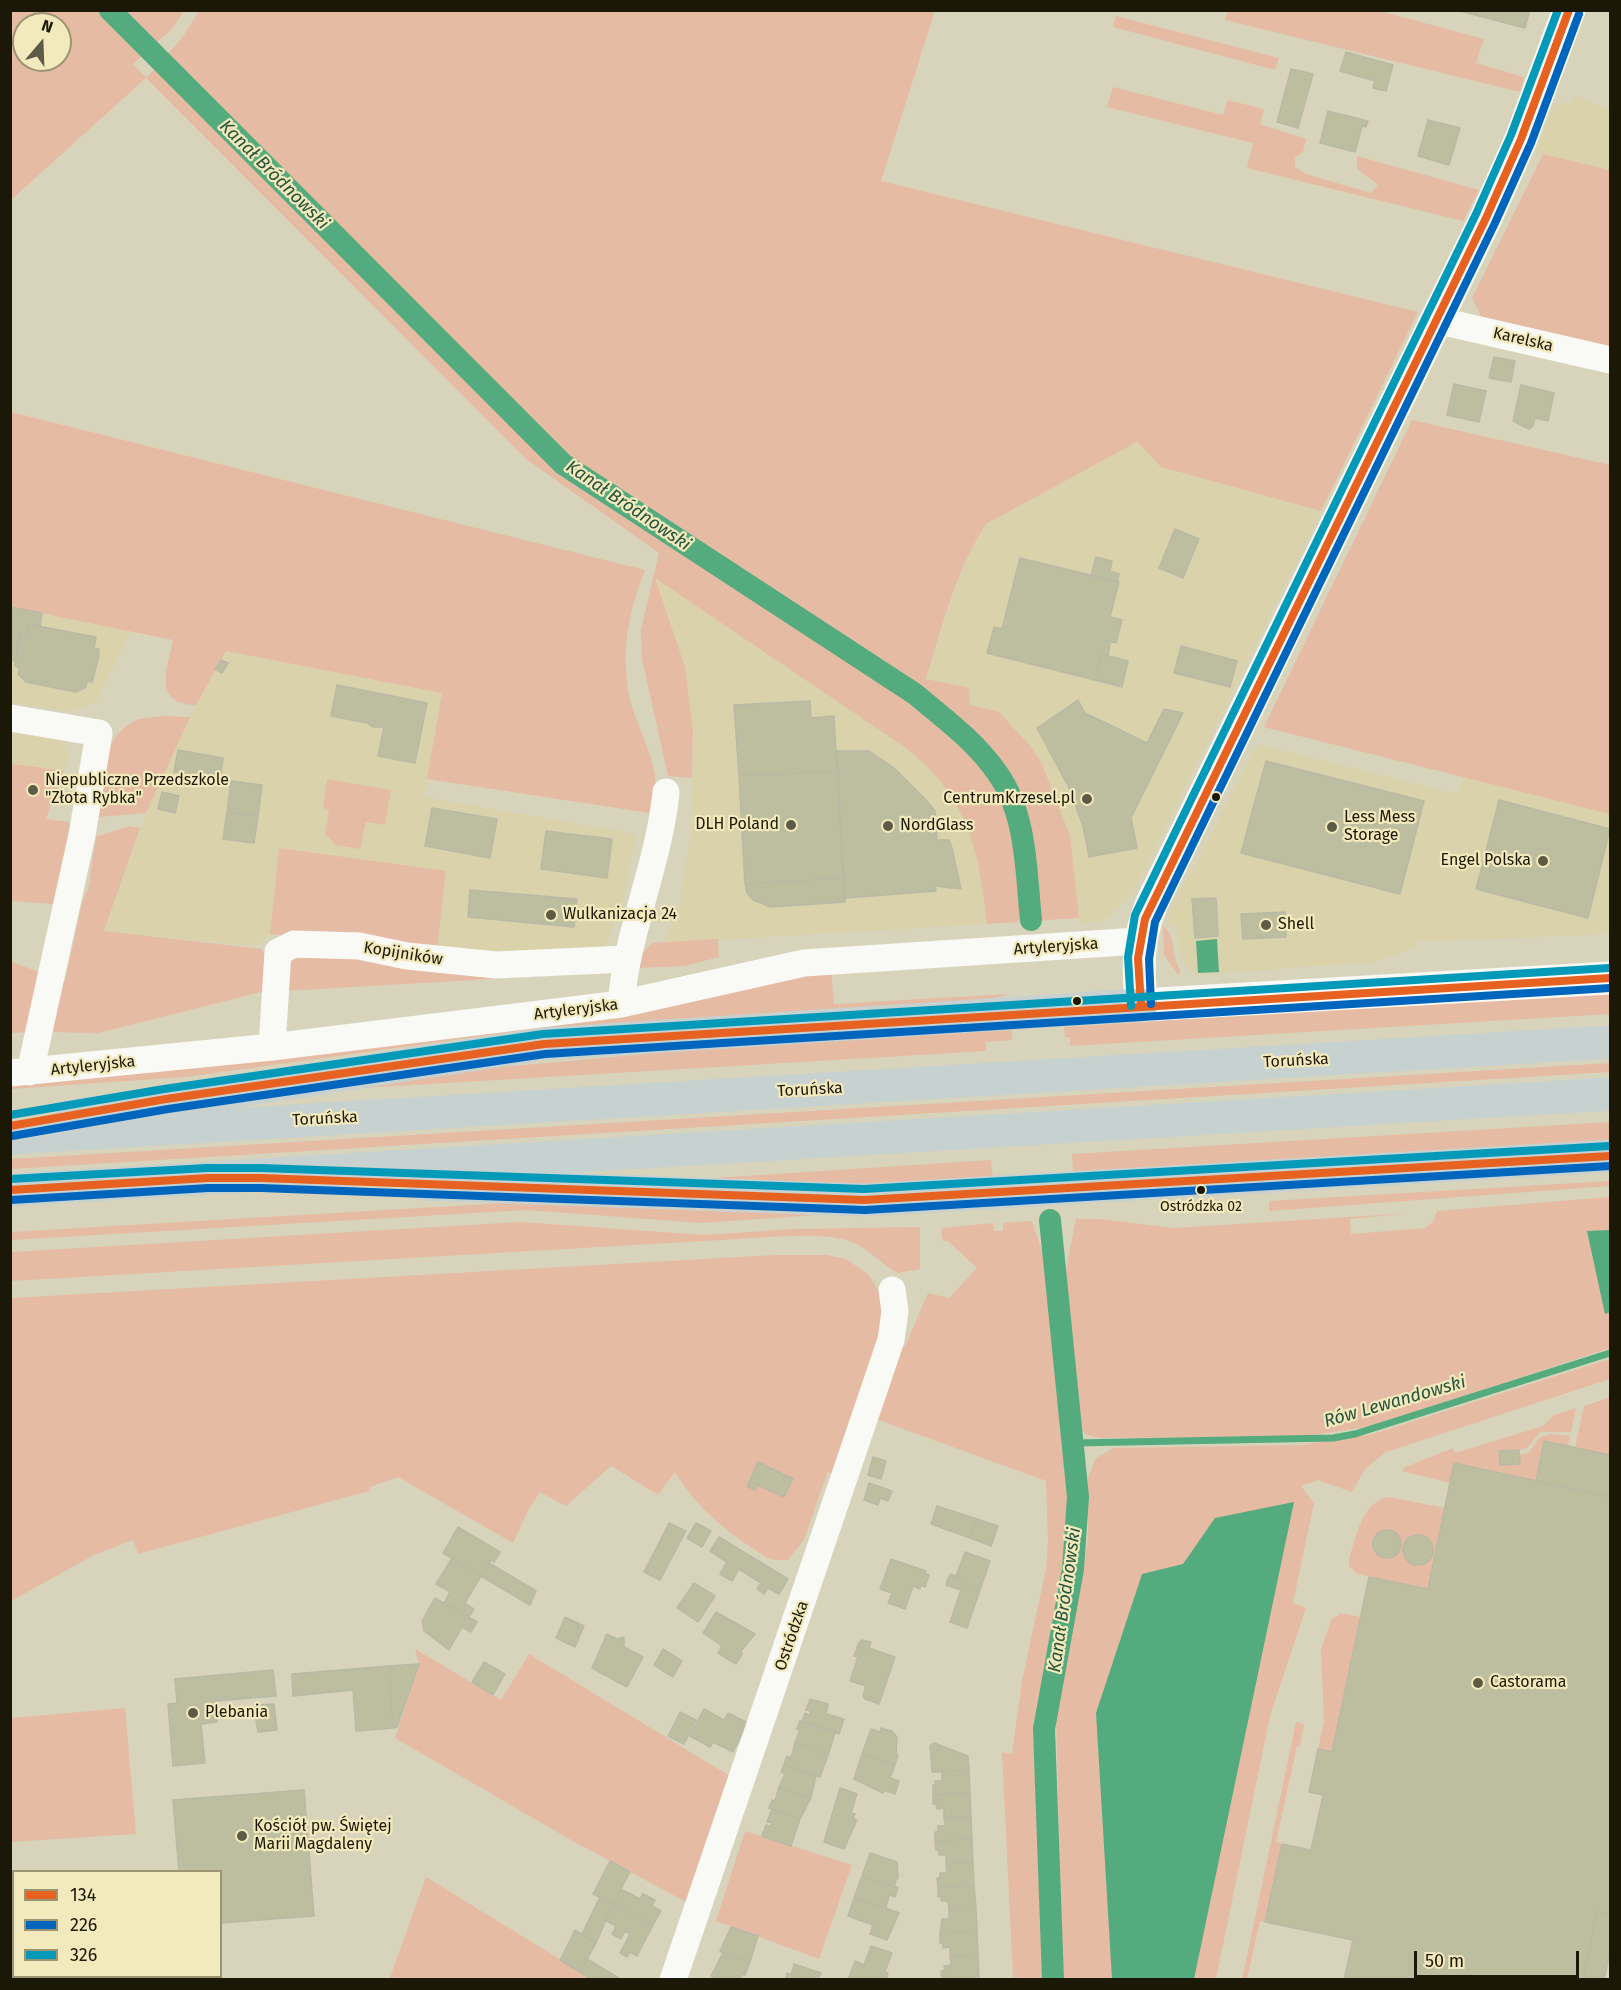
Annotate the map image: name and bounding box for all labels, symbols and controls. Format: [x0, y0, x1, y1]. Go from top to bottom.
north arrow [12, 12, 72, 72]
text: N [39, 16, 55, 37]
water label: Kanał Bródnowski [215, 116, 333, 234]
street label: Karelska [1491, 324, 1555, 356]
water label: Kanał Bródnowski [561, 456, 695, 556]
place label: Niepubliczne Przedszkole "Złota Rybka" [45, 771, 229, 809]
marker: Niepubliczne Przedszkole "Złota Rybka" [26, 783, 40, 797]
place label: CentrumKrzesel.pl [943, 789, 1075, 809]
unlabelled marker [1210, 791, 1222, 803]
marker: CentrumKrzesel.pl [1080, 792, 1094, 806]
place label: Less Mess Storage [1344, 808, 1415, 846]
place label: DLH Poland [695, 815, 779, 835]
place label: NordGlass [900, 816, 974, 836]
marker: DLH Poland [784, 818, 798, 832]
marker: NordGlass [881, 819, 895, 833]
marker: Less Mess Storage [1325, 820, 1339, 834]
place label: Engel Polska [1441, 851, 1531, 871]
marker: Engel Polska [1536, 854, 1550, 868]
place label: Wulkanizacja 24 [563, 905, 677, 925]
marker: Wulkanizacja 24 [544, 908, 558, 922]
place label: Shell [1278, 915, 1314, 935]
marker: Shell [1259, 918, 1273, 932]
street label: Artyleryjska [1013, 934, 1099, 960]
street label: Kopijników [362, 938, 444, 970]
street label: Artyleryjska [533, 995, 619, 1025]
unlabelled marker [1071, 995, 1083, 1007]
street label: Toruńska [1263, 1050, 1329, 1072]
street label: Artyleryjska [50, 1052, 136, 1080]
street label: Toruńska [777, 1079, 843, 1101]
street label: Toruńska [292, 1108, 358, 1130]
marker: Ostródzka 02 [1195, 1184, 1207, 1196]
place label: Ostródzka 02 [1160, 1199, 1242, 1215]
water label: Rów Lewandowski [1322, 1371, 1468, 1433]
water label: Kanał Bródnowski [1044, 1526, 1086, 1674]
street label: Ostródzka [771, 1599, 813, 1673]
place label: Castorama [1490, 1673, 1566, 1693]
marker: Castorama [1471, 1676, 1485, 1690]
place label: Plebania [205, 1703, 268, 1723]
marker: Plebania [186, 1706, 200, 1720]
place label: Kościół pw. Świętej Marii Magdaleny [254, 1817, 392, 1855]
marker: Kościół pw. Świętej Marii Magdaleny [235, 1829, 249, 1843]
legend [12, 1870, 222, 1978]
text: 134 [70, 1884, 96, 1906]
text: 226 [70, 1914, 97, 1936]
scale bar [1417, 1939, 1582, 1977]
text: 326 [70, 1944, 97, 1966]
text: 50 m [1425, 1950, 1464, 1972]

